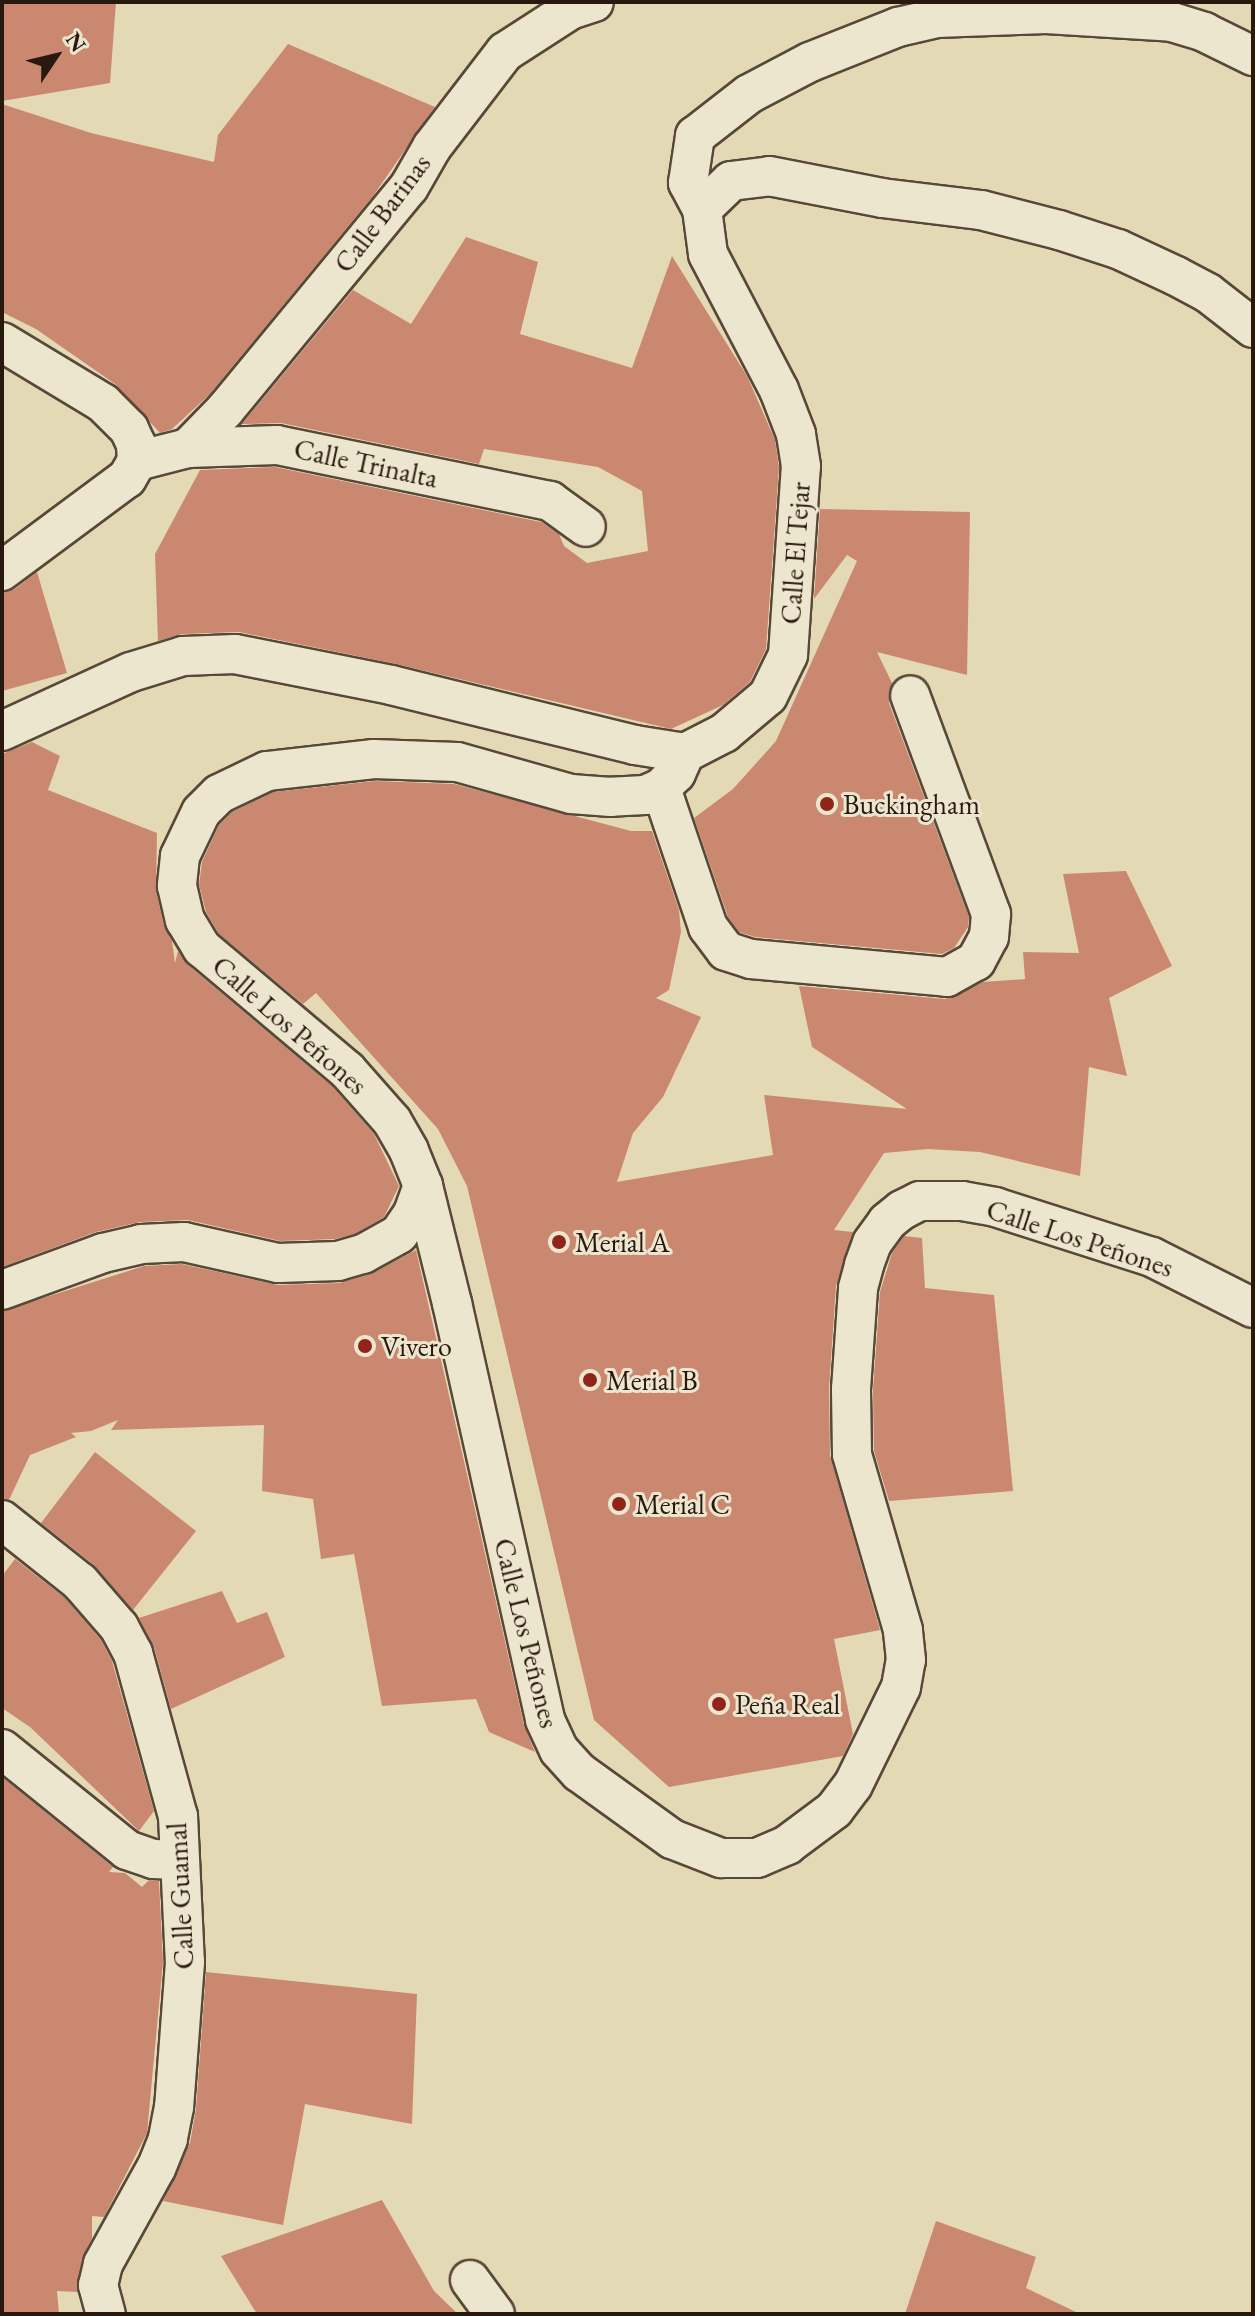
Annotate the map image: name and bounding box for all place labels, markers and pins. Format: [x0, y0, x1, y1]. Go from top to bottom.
place label: Buckingham [843, 787, 980, 821]
marker: Buckingham [818, 795, 836, 813]
place label: Merial A [575, 1225, 670, 1259]
marker: Merial A [550, 1233, 568, 1251]
place label: Vivero [381, 1329, 452, 1363]
marker: Vivero [356, 1337, 374, 1355]
place label: Merial B [606, 1363, 698, 1397]
marker: Merial B [581, 1371, 599, 1389]
place label: Merial C [635, 1487, 730, 1521]
marker: Merial C [610, 1495, 628, 1513]
place label: Peña Real [735, 1687, 840, 1721]
marker: Peña Real [710, 1695, 728, 1713]

